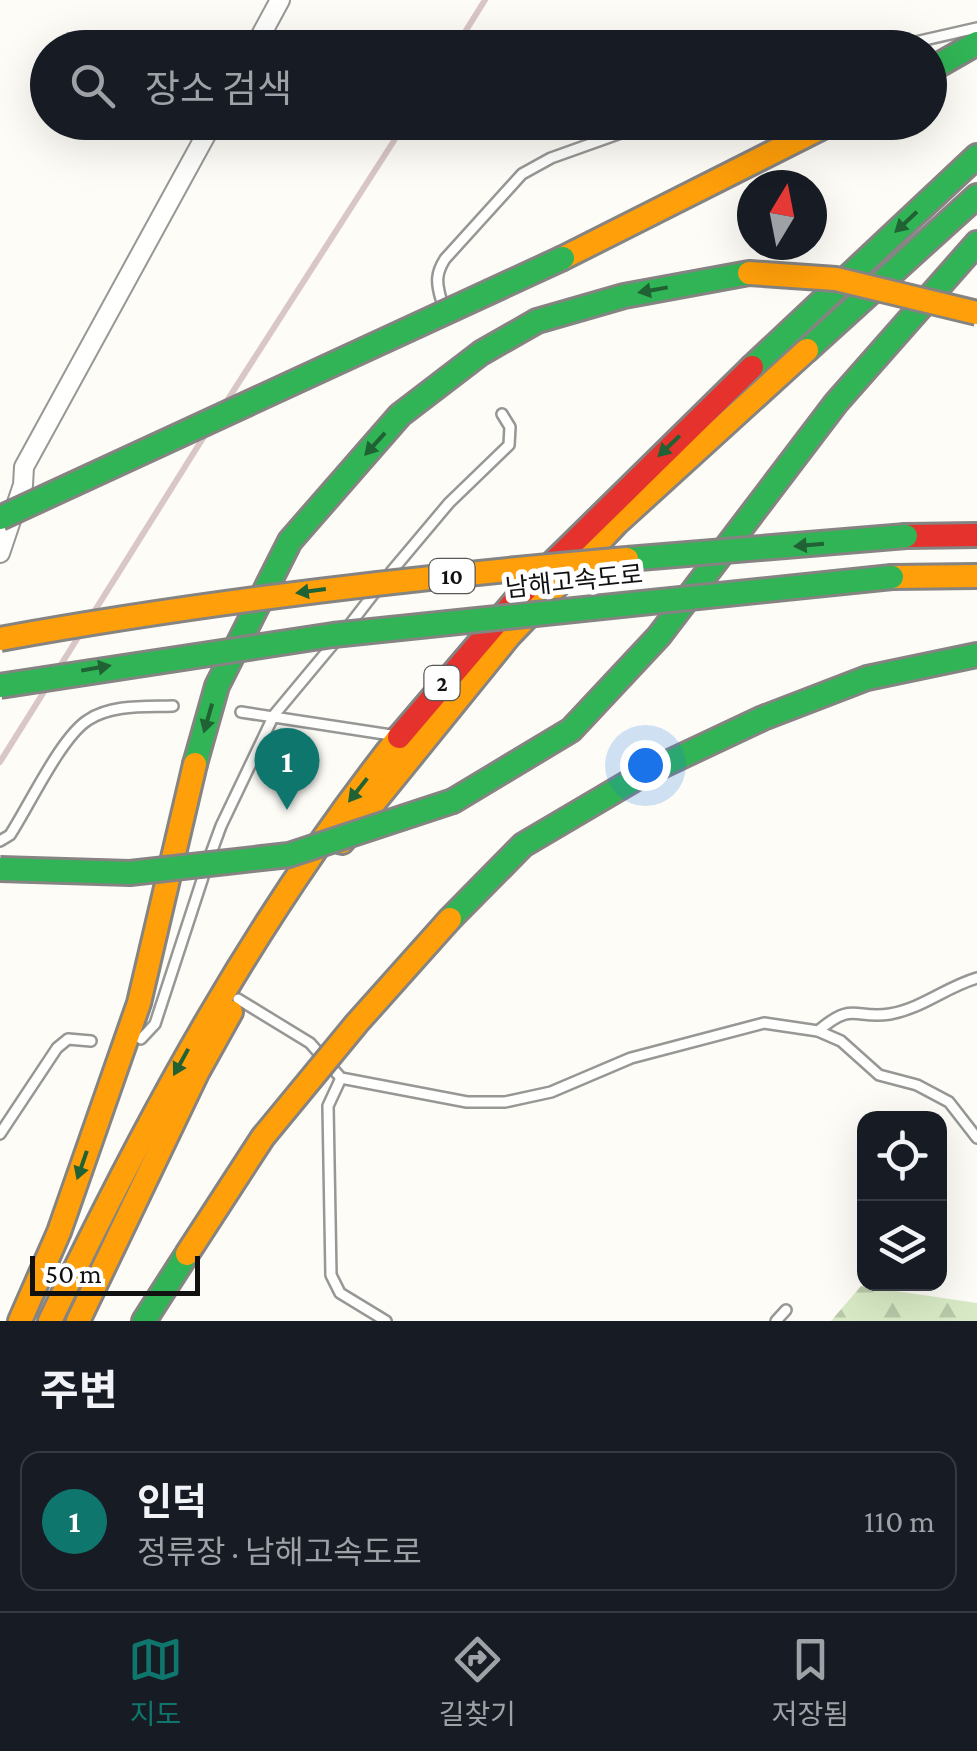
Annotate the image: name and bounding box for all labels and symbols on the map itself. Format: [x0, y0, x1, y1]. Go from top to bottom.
north arrow [737, 170, 827, 260]
one-way arrow [894, 210, 918, 233]
one-way arrow [637, 283, 668, 298]
one-way arrow [364, 432, 387, 456]
one-way arrow [658, 433, 682, 457]
one-way arrow [793, 537, 825, 553]
road number: 10 [430, 559, 474, 593]
street label: 남해고속도로 [504, 560, 644, 602]
one-way arrow [295, 583, 327, 599]
one-way arrow [81, 660, 112, 675]
road number: 2 [424, 666, 460, 700]
one-way arrow [200, 704, 215, 734]
pin: 1 [254, 728, 320, 810]
your location [620, 740, 671, 791]
one-way arrow [348, 777, 368, 803]
one-way arrow [173, 1048, 190, 1077]
one-way arrow [74, 1151, 89, 1181]
scale bar [30, 1251, 200, 1296]

